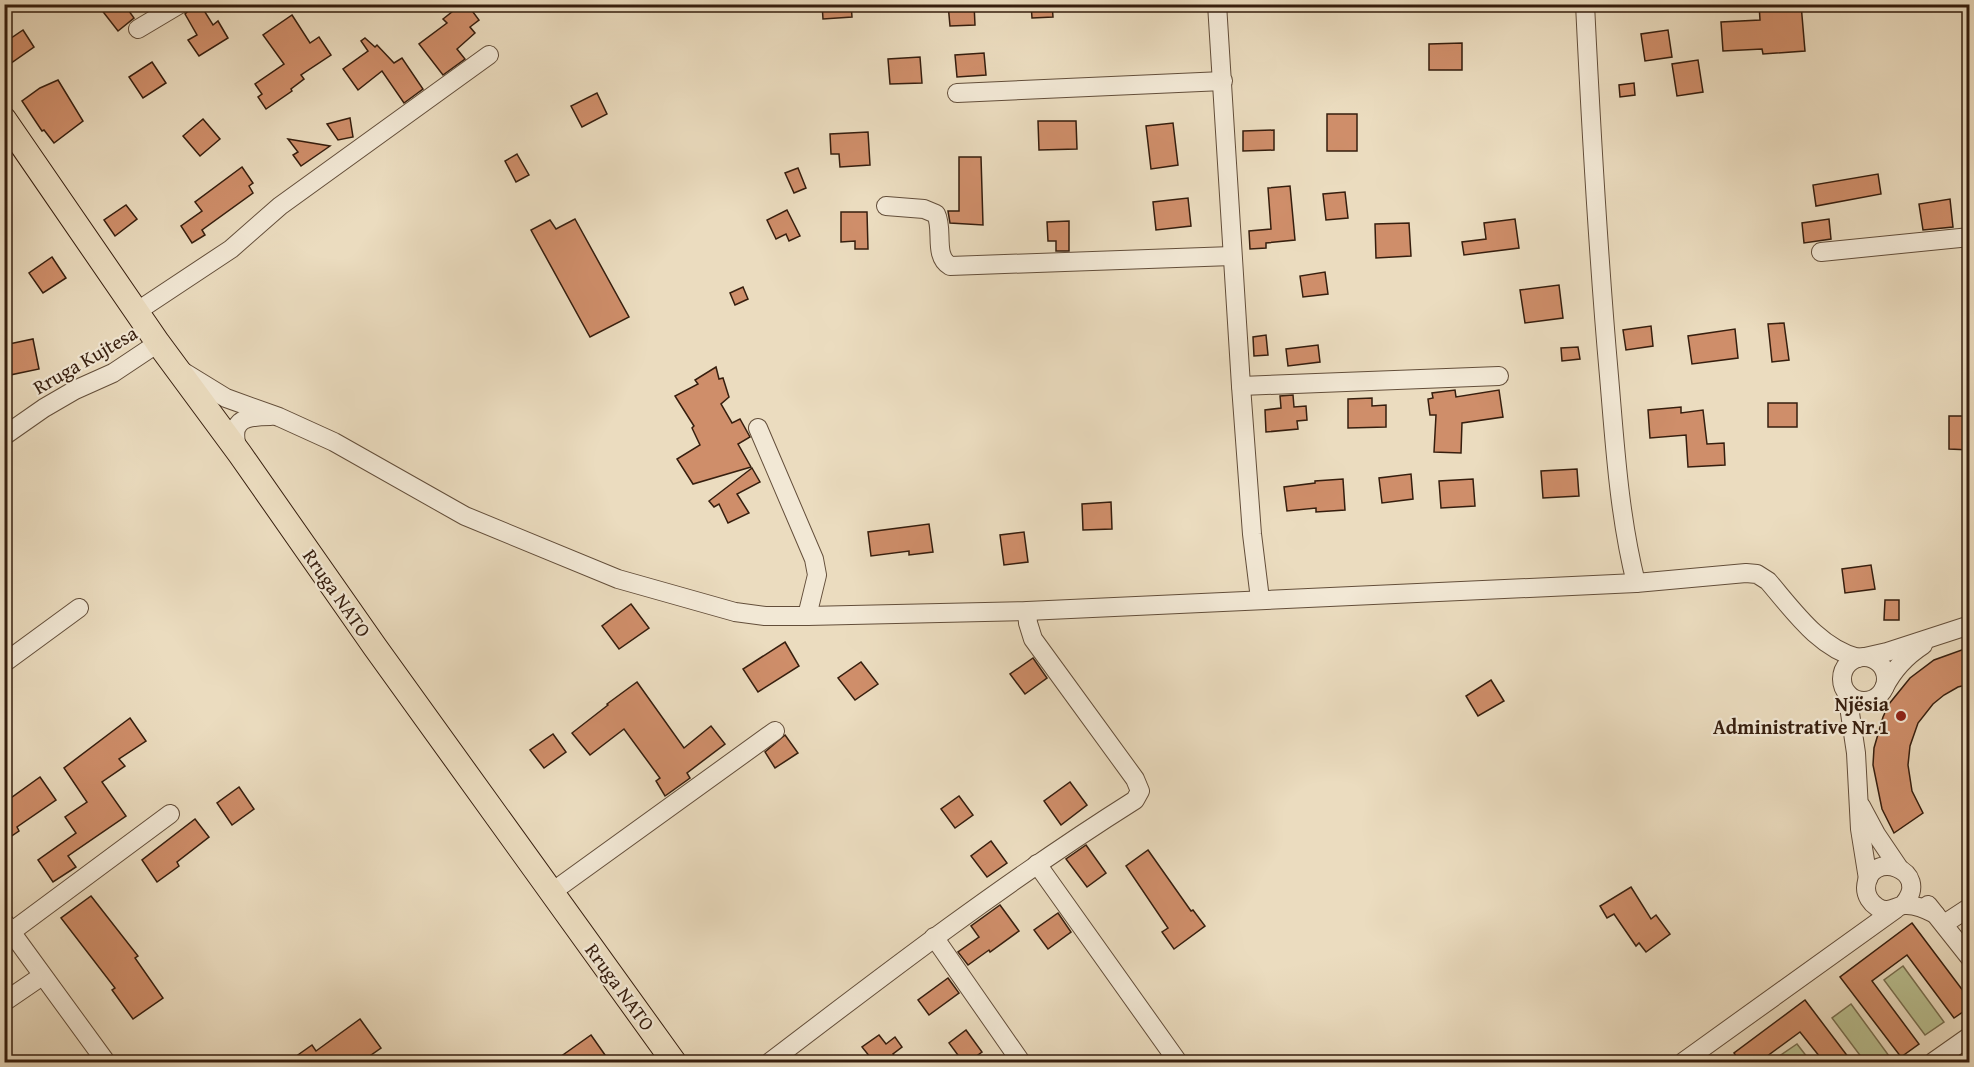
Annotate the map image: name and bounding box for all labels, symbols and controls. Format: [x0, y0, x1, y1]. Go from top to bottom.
street label: Rruga Kujtesa [27, 318, 143, 401]
street label: Rruga NATO [296, 543, 379, 643]
place label: Njësia Administrative Nr.1 [1713, 689, 1890, 741]
marker: Njësia Administrative Nr.1 [1894, 709, 1908, 723]
street label: Rruga NATO [579, 937, 662, 1036]

